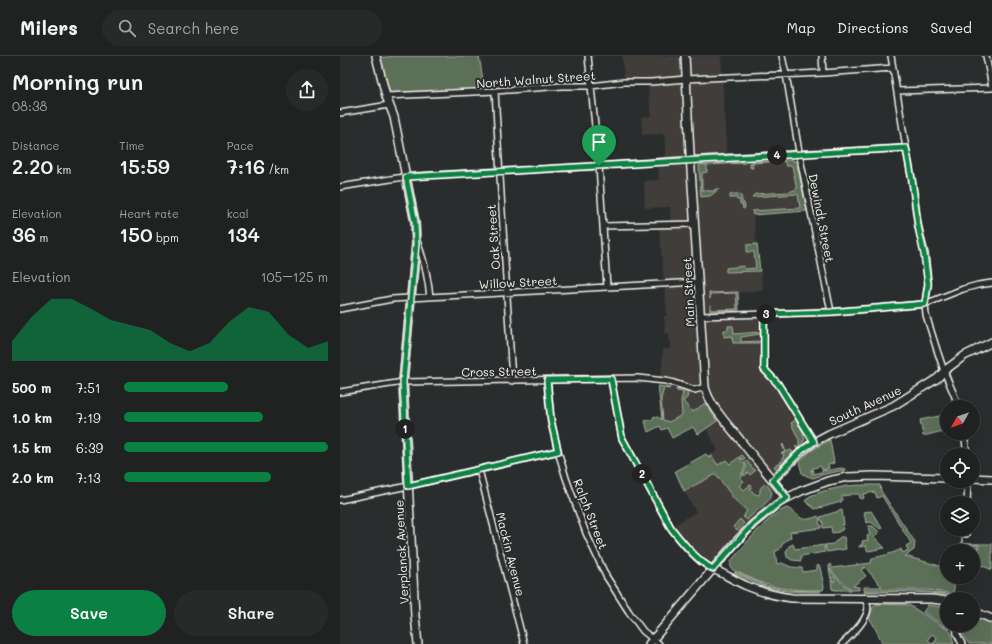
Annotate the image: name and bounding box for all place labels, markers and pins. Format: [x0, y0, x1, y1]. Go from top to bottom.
pin [582, 125, 616, 166]
pin: 4 [767, 145, 787, 165]
pin: 3 [756, 304, 776, 324]
pin: 1 [395, 419, 415, 439]
pin: 2 [632, 464, 652, 484]

